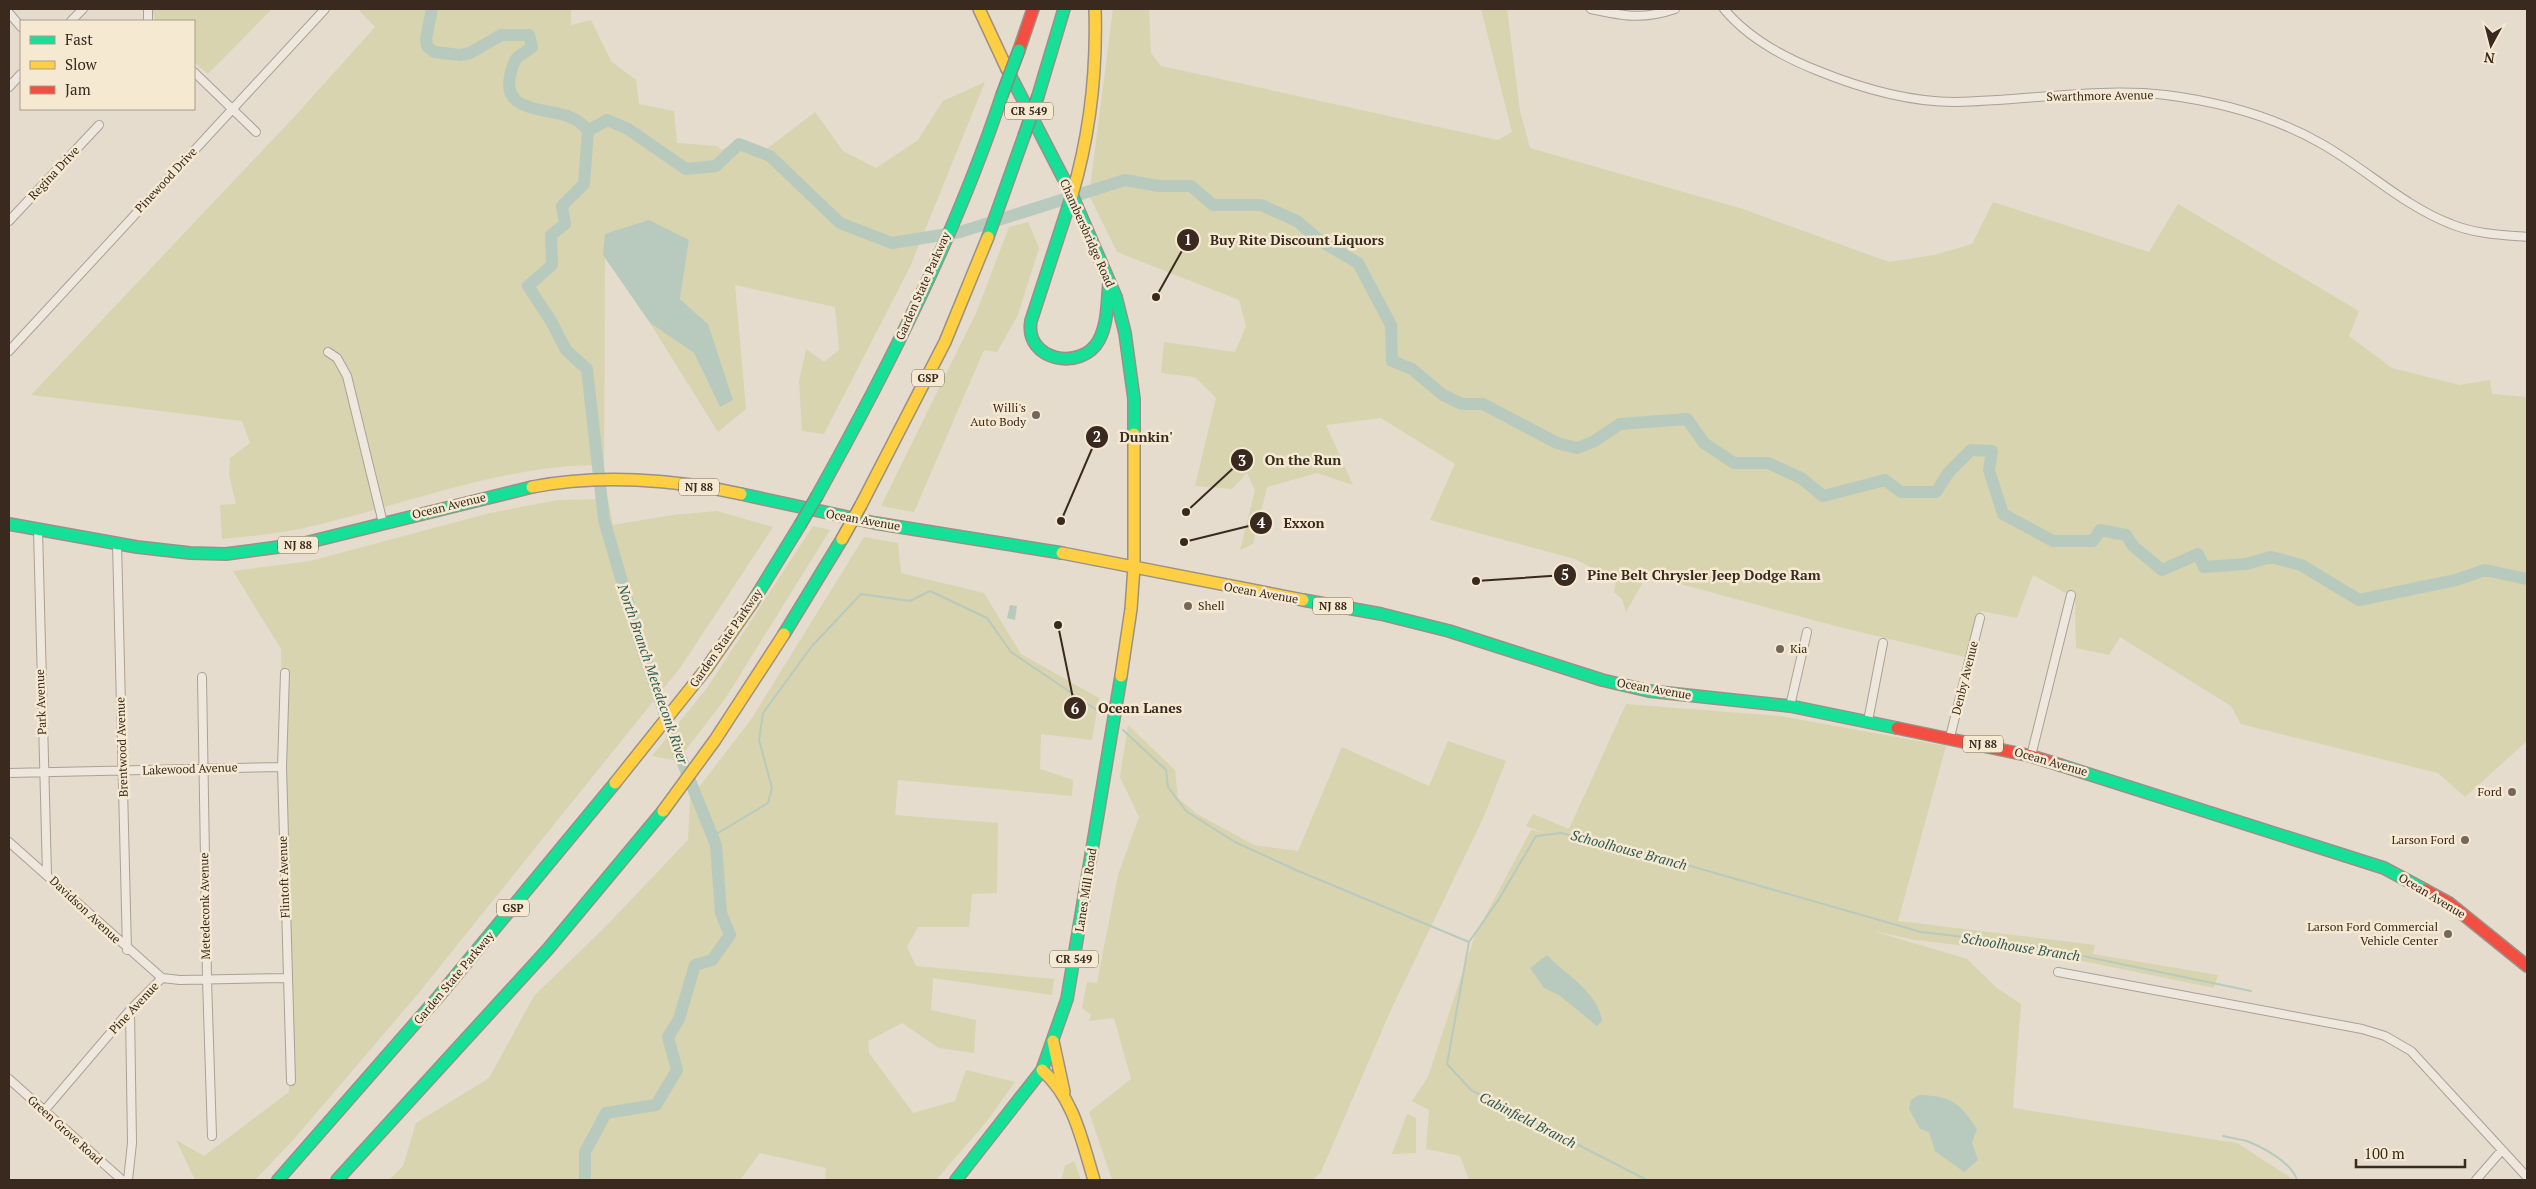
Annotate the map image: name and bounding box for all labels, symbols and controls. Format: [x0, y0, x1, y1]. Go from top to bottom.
legend [20, 20, 195, 110]
north arrow [2466, 20, 2516, 70]
text: Fast [65, 29, 93, 49]
text: N [2483, 48, 2496, 68]
text: Slow [65, 54, 98, 74]
text: Jam [65, 79, 91, 99]
street label: Swarthmore Avenue [2046, 87, 2154, 104]
road number: CR 549 [1005, 102, 1053, 120]
street label: Regina Drive [25, 143, 82, 203]
street label: Pinewood Drive [132, 144, 200, 215]
street label: Chambersbridge Road [1057, 176, 1118, 290]
callout: Buy Rite Discount Liquors [1175, 225, 1394, 254]
street label: Garden State Parkway [892, 229, 954, 342]
text: 1 [1184, 229, 1192, 249]
text: Buy Rite Discount Liquors [1210, 230, 1384, 249]
road number: GSP [912, 369, 944, 386]
place label: Willi's Auto Body [970, 400, 1027, 429]
marker: Willi's Auto Body [1030, 409, 1042, 421]
callout: Dunkin' [1084, 423, 1183, 452]
text: 2 [1093, 426, 1101, 446]
text: Dunkin' [1119, 427, 1173, 446]
callout: On the Run [1229, 446, 1351, 475]
text: 3 [1238, 450, 1246, 470]
text: On the Run [1265, 450, 1341, 469]
road number: NJ 88 [679, 478, 719, 496]
street label: Ocean Avenue [410, 489, 487, 522]
street label: Ocean Avenue [825, 506, 902, 533]
callout: Exxon [1248, 508, 1334, 537]
text: 4 [1257, 512, 1266, 532]
text: Exxon [1283, 513, 1325, 532]
road number: NJ 88 [278, 536, 318, 554]
callout: Pine Belt Chrysler Jeep Dodge Ram [1552, 560, 1831, 589]
text: 5 [1561, 564, 1569, 584]
text: Pine Belt Chrysler Jeep Dodge Ram [1587, 565, 1821, 584]
street label: Ocean Avenue [1223, 579, 1300, 606]
water label: North Branch Metedeconk River [613, 580, 693, 767]
street label: Garden State Parkway [686, 585, 766, 690]
place label: Shell [1198, 598, 1225, 613]
road number: NJ 88 [1313, 598, 1353, 614]
marker: Shell [1182, 600, 1194, 612]
street label: Denby Avenue [1948, 639, 1981, 717]
place label: Kia [1790, 641, 1807, 656]
marker: Kia [1774, 643, 1786, 655]
street label: Park Avenue [32, 669, 49, 735]
street label: Ocean Avenue [1616, 675, 1693, 702]
callout: Ocean Lanes [1063, 694, 1192, 723]
street label: Brentwood Avenue [112, 697, 131, 797]
text: 6 [1071, 698, 1080, 718]
text: Ocean Lanes [1098, 698, 1182, 717]
road number: NJ 88 [1963, 736, 2003, 752]
street label: Ocean Avenue [2013, 744, 2089, 779]
street label: Lakewood Avenue [142, 759, 238, 778]
place label: Ford [2478, 784, 2502, 799]
marker: Ford [2506, 786, 2518, 798]
water label: Schoolhouse Branch [1569, 825, 1689, 874]
place label: Larson Ford [2391, 832, 2455, 847]
marker: Larson Ford [2459, 834, 2471, 846]
street label: Flintoft Avenue [275, 836, 292, 918]
street label: Lanes Mill Road [1071, 847, 1100, 933]
street label: Metedeconk Avenue [196, 852, 213, 960]
street label: Ocean Avenue [2396, 870, 2468, 921]
street label: Davidson Avenue [47, 873, 124, 946]
road number: GSP [497, 900, 529, 916]
place label: Larson Ford Commercial Vehicle Center [2307, 919, 2438, 948]
street label: Garden State Parkway [410, 927, 498, 1027]
water label: Schoolhouse Branch [1960, 928, 2082, 965]
marker: Larson Ford Commercial Vehicle Center [2442, 928, 2454, 940]
road number: CR 549 [1050, 951, 1098, 968]
street label: Pine Avenue [106, 978, 162, 1037]
water label: Cabinfield Branch [1477, 1087, 1580, 1152]
street label: Green Grove Road [25, 1092, 106, 1167]
scale bar [2356, 1136, 2465, 1168]
text: 100 m [2364, 1143, 2405, 1163]

